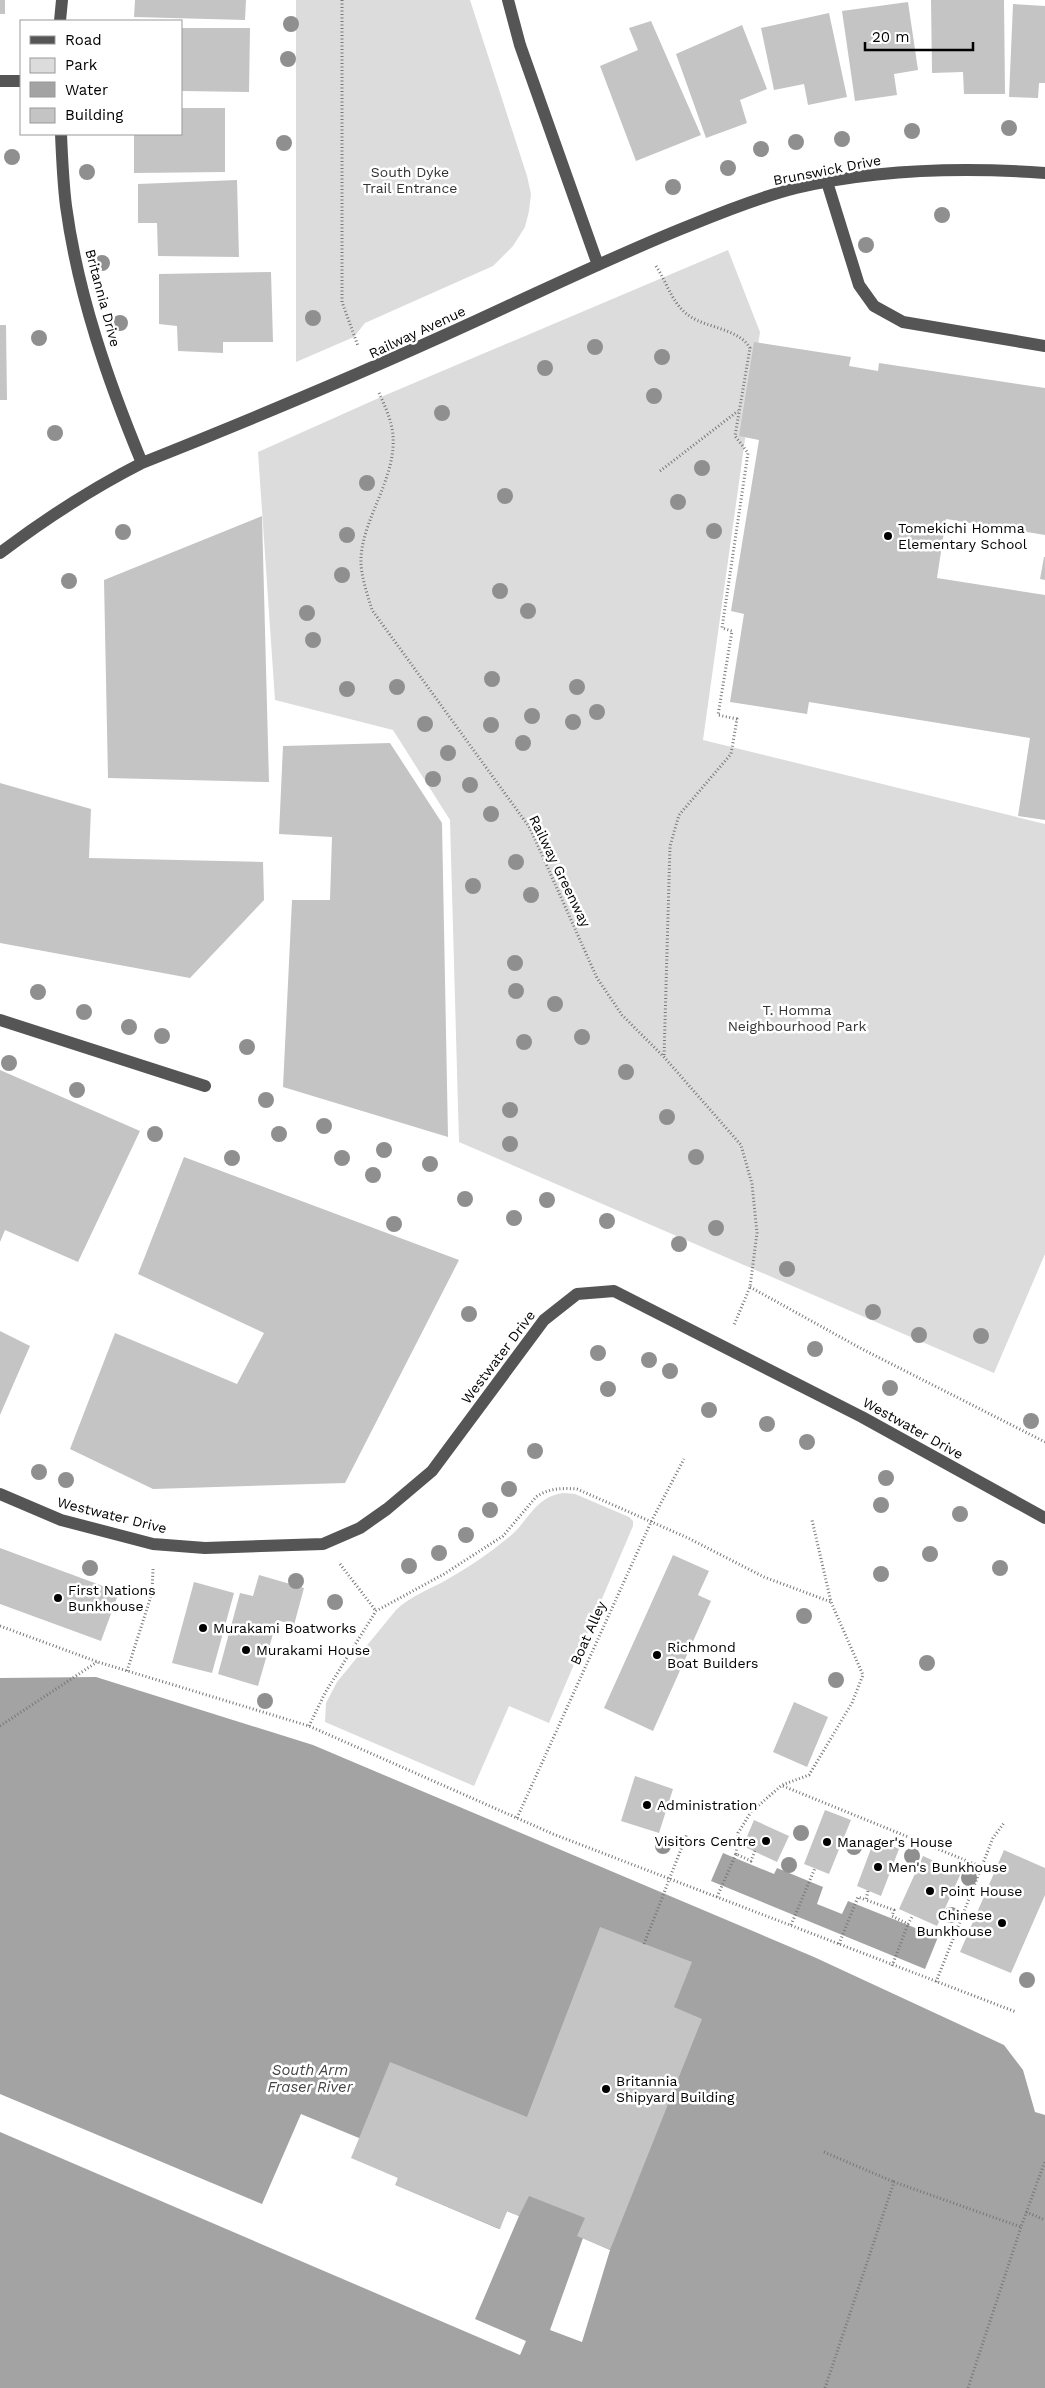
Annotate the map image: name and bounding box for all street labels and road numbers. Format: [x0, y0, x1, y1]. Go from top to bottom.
street label: Brunswick Drive [772, 152, 882, 188]
street label: Britannia Drive [82, 247, 124, 349]
street label: Railway Avenue [366, 303, 468, 361]
street label: Railway Greenway [526, 813, 594, 930]
street label: Westwater Drive [458, 1307, 538, 1407]
street label: Westwater Drive [860, 1394, 966, 1462]
street label: Westwater Drive [56, 1494, 168, 1536]
street label: Boat Alley [567, 1598, 609, 1667]

